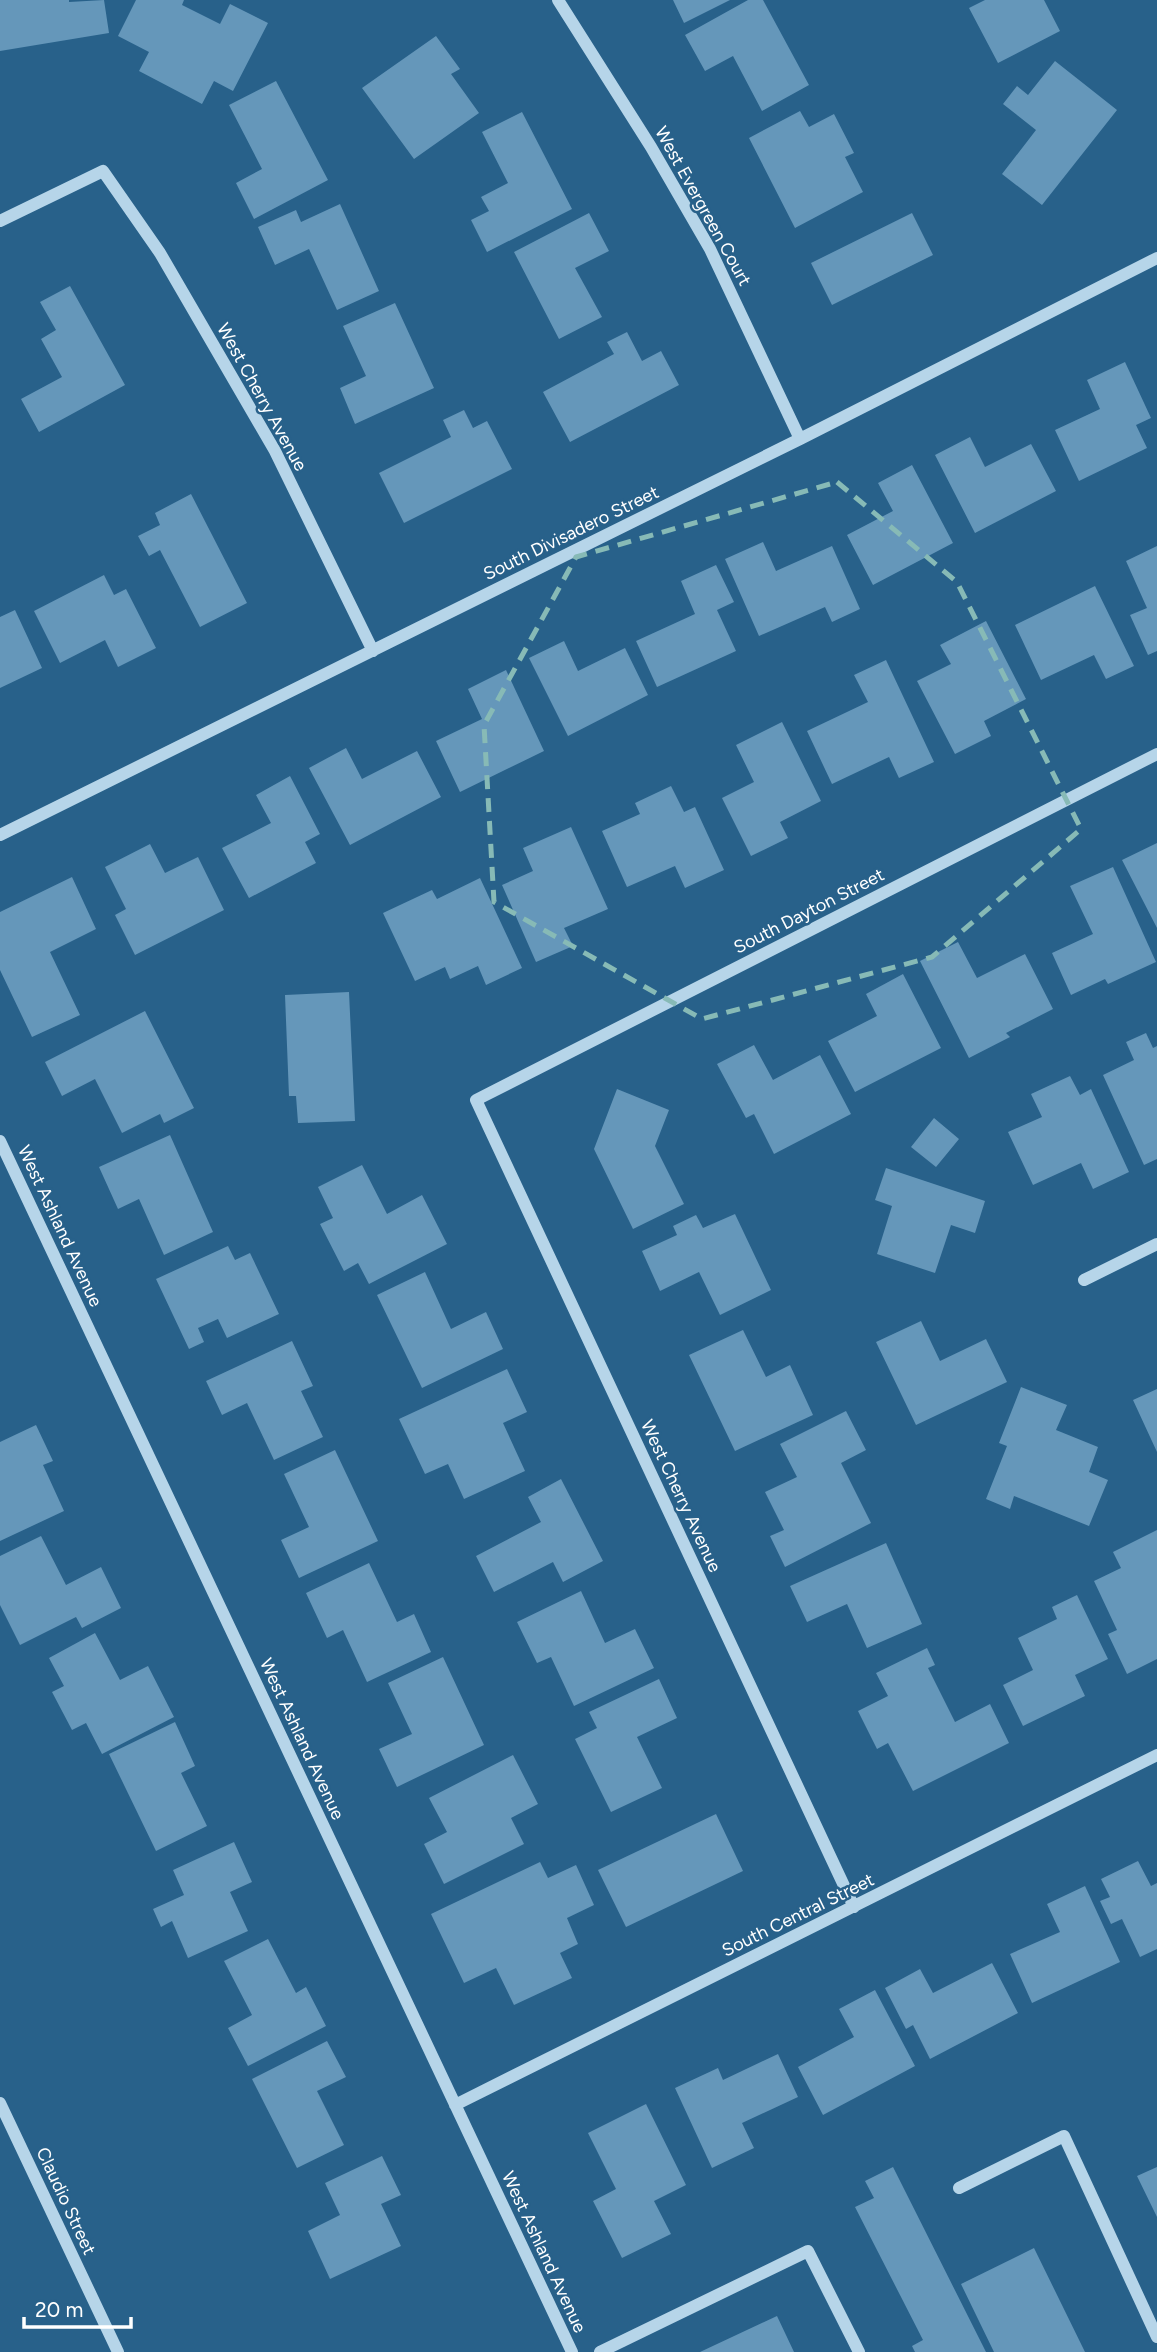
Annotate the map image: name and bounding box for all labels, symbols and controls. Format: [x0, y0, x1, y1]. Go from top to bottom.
street label: West Evergreen Court [650, 122, 756, 290]
street label: West Cherry Avenue [212, 319, 312, 475]
street label: South Divisadero Street [480, 481, 662, 585]
street label: South Dayton Street [730, 863, 888, 958]
street label: West Ashland Avenue [13, 1142, 107, 1310]
street label: West Cherry Avenue [636, 1416, 726, 1576]
street label: West Ashland Avenue [255, 1655, 349, 1823]
street label: South Central Street [718, 1869, 878, 1961]
street label: Claudio Street [31, 2144, 101, 2258]
street label: West Ashland Avenue [497, 2168, 591, 2336]
scale bar [24, 2286, 131, 2330]
text: 20 m [35, 2297, 83, 2322]

